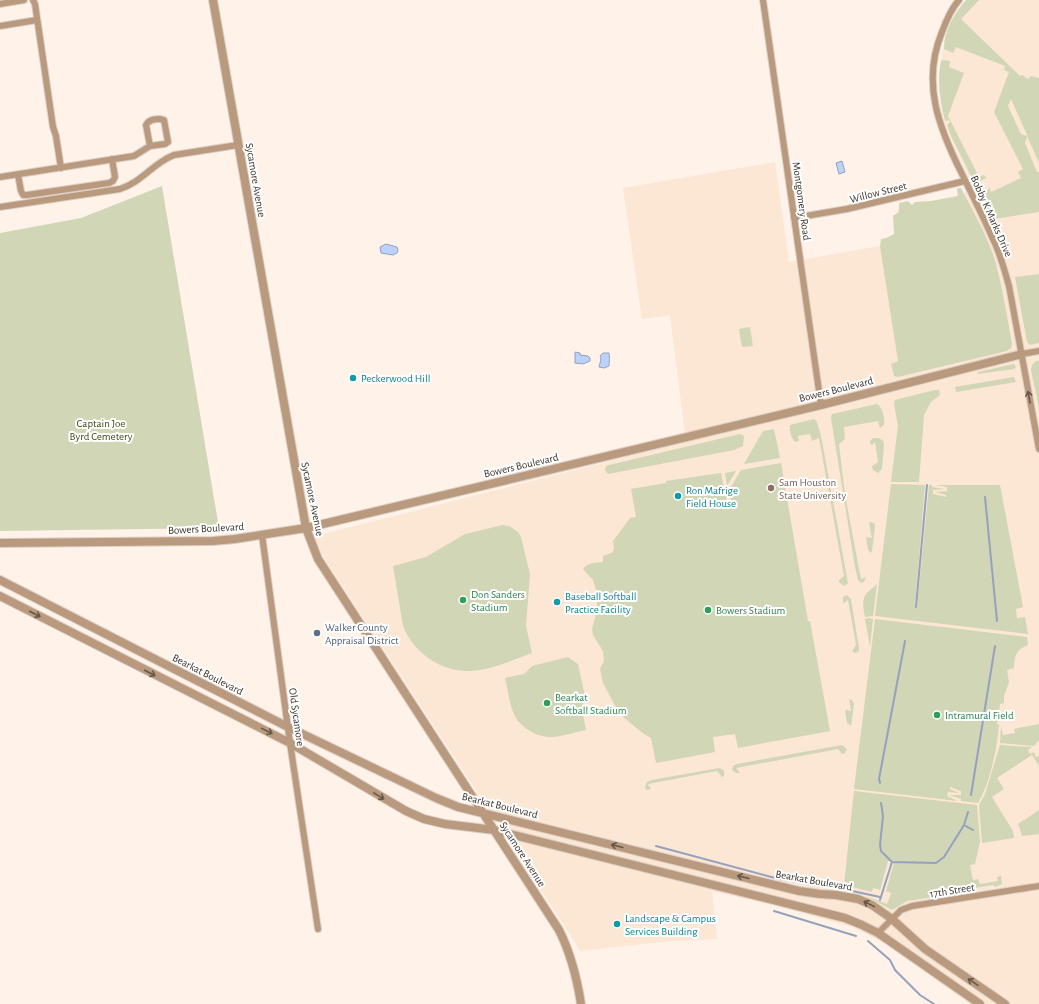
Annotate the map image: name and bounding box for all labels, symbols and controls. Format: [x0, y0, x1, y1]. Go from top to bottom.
street label: Sycamore Avenue [244, 142, 267, 218]
street label: Montgomery Road [791, 161, 813, 241]
street label: Bobby K Marks Drive [969, 174, 1014, 258]
street label: Willow Street [849, 180, 908, 205]
marker: Peckerwood Hill [348, 373, 358, 383]
place label: Peckerwood Hill [361, 373, 430, 384]
street label: Bowers Boulevard [798, 375, 875, 404]
one-way arrow [1025, 390, 1033, 403]
park label: Captain Joe Byrd Cemetery [70, 418, 133, 442]
street label: Bowers Boulevard [483, 452, 560, 479]
street label: Sycamore Avenue [299, 461, 326, 537]
place label: Sam Houston State University [779, 477, 846, 501]
marker: Sam Houston State University [766, 483, 776, 493]
place label: Ron Mafrige Field House [686, 485, 738, 509]
marker: Ron Mafrige Field House [673, 491, 683, 501]
street label: Bowers Boulevard [168, 521, 245, 536]
place label: Don Sanders Stadium [471, 589, 525, 613]
place label: Baseball Softball Practice Facility [565, 591, 636, 615]
marker: Don Sanders Stadium [458, 595, 468, 605]
marker: Baseball Softball Practice Facility [552, 597, 562, 607]
marker: Bowers Stadium [703, 605, 713, 615]
place label: Bowers Stadium [716, 605, 785, 616]
one-way arrow [29, 611, 41, 618]
place label: Walker County Appraisal District [325, 622, 399, 646]
marker: Walker County Appraisal District [312, 628, 322, 638]
street label: Bearkat Boulevard [171, 652, 245, 697]
one-way arrow [144, 670, 156, 677]
street label: Old Sycamore [287, 687, 306, 747]
place label: Bearkat Softball Stadium [555, 692, 627, 716]
marker: Bearkat Softball Stadium [542, 698, 552, 708]
marker: Intramural Field [932, 710, 942, 720]
place label: Intramural Field [945, 710, 1014, 721]
one-way arrow [260, 728, 272, 735]
street label: Bearkat Boulevard [461, 791, 539, 820]
one-way arrow [373, 793, 385, 801]
street label: Sycamore Avenue [497, 820, 548, 889]
one-way arrow [610, 841, 623, 849]
street label: Bearkat Boulevard [775, 868, 854, 893]
one-way arrow [737, 873, 750, 880]
street label: 17th Street [929, 881, 976, 899]
one-way arrow [864, 900, 876, 907]
place label: Landscape & Campus Services Building [625, 913, 716, 937]
marker: Landscape & Campus Services Building [612, 919, 622, 929]
one-way arrow [967, 978, 978, 986]

